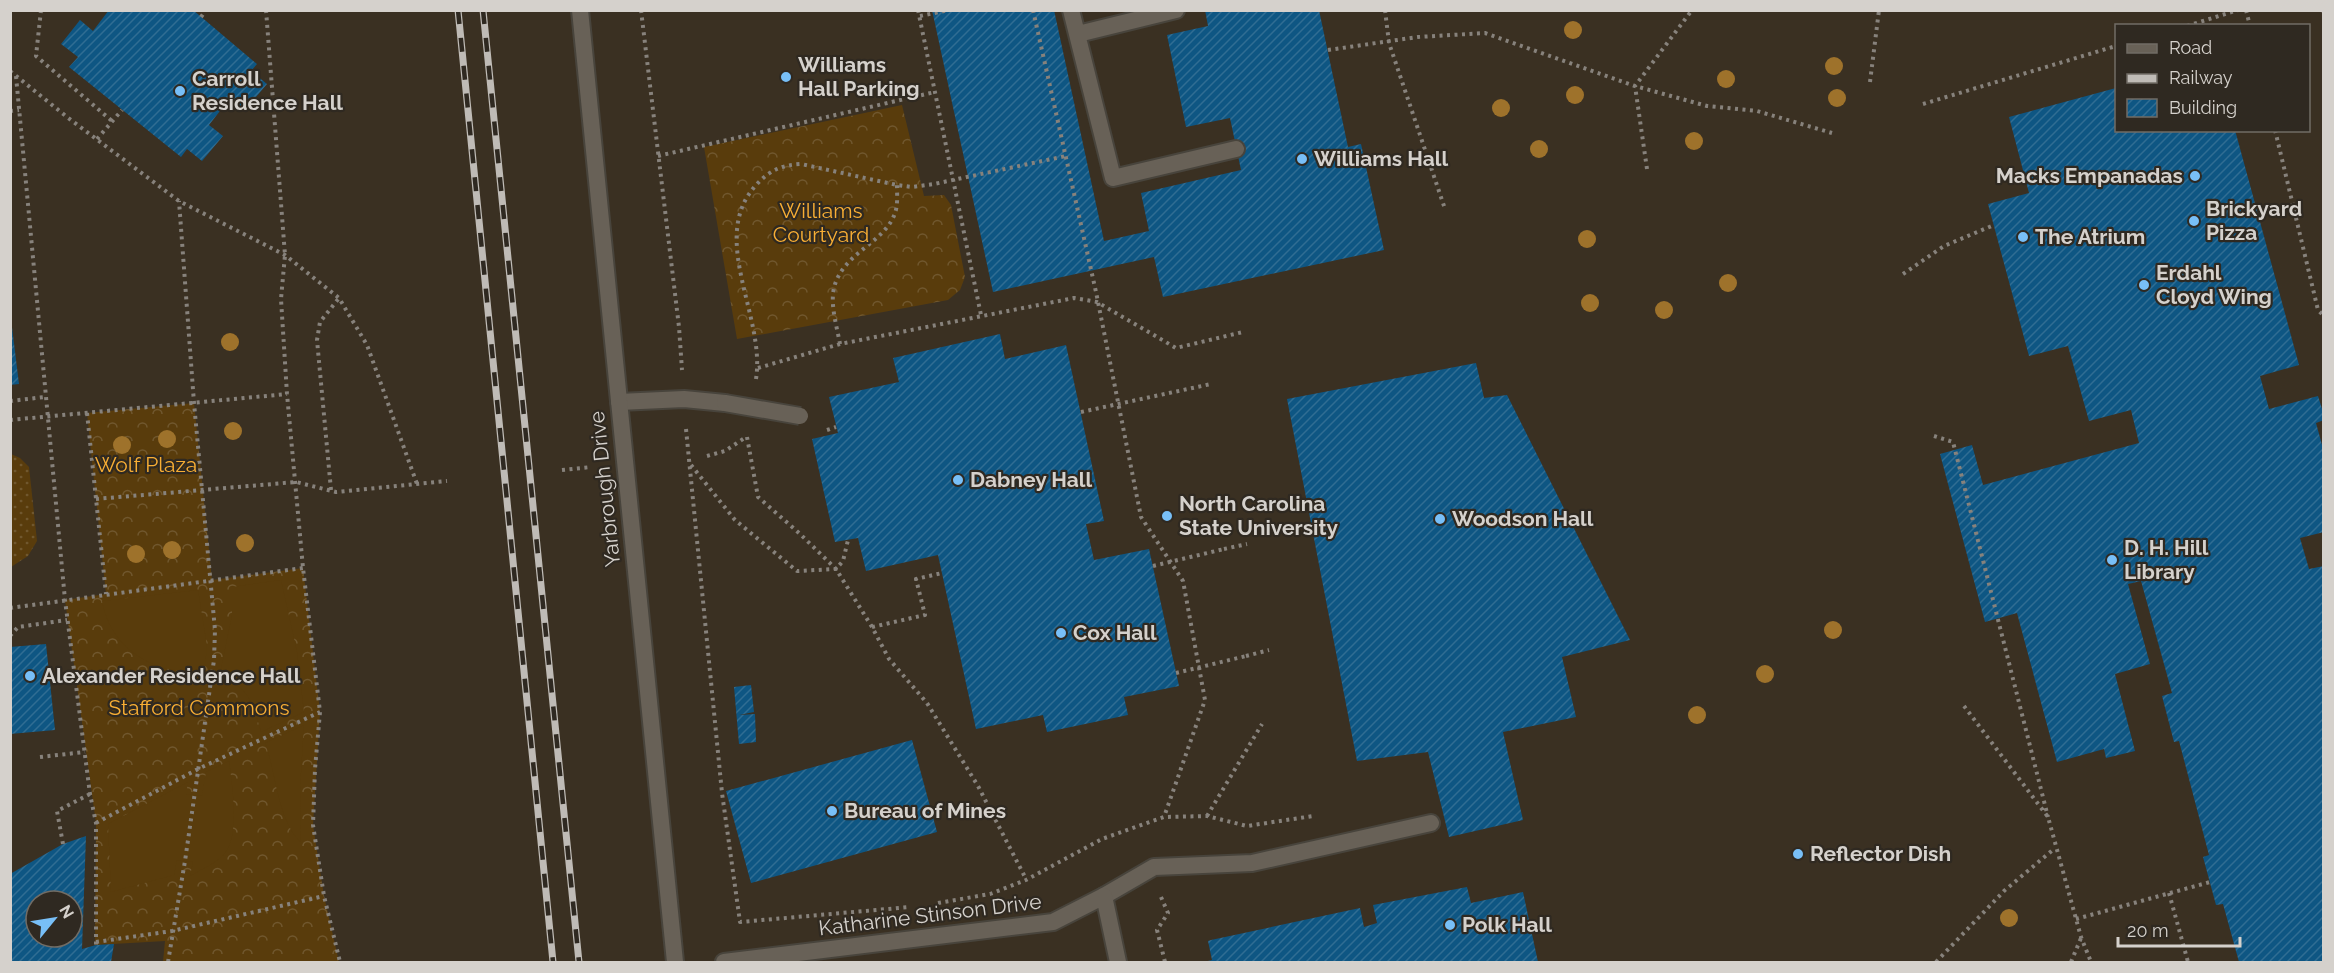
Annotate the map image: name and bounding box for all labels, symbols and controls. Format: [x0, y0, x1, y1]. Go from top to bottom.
legend [2115, 24, 2310, 132]
text: Road [2169, 37, 2212, 58]
place label: Williams Hall Parking [798, 52, 920, 101]
place label: Carroll Residence Hall [192, 66, 343, 115]
text: Railway [2169, 67, 2233, 88]
marker: Williams Hall Parking [779, 70, 793, 84]
marker: Carroll Residence Hall [173, 84, 187, 98]
text: Building [2169, 97, 2237, 118]
place label: Williams Hall [1314, 146, 1448, 171]
marker: Williams Hall [1295, 152, 1309, 166]
place label: Macks Empanadas [1996, 163, 2183, 188]
marker: Macks Empanadas [2188, 169, 2202, 183]
place label: Brickyard Pizza [2206, 196, 2302, 245]
park label: Williams Courtyard [773, 198, 869, 247]
marker: Brickyard Pizza [2187, 214, 2201, 228]
place label: The Atrium [2035, 224, 2145, 249]
marker: The Atrium [2016, 230, 2030, 244]
place label: Erdahl Cloyd Wing [2156, 260, 2272, 309]
marker: Erdahl Cloyd Wing [2137, 278, 2151, 292]
street label: Yarbrough Drive [584, 410, 625, 568]
park label: Wolf Plaza [95, 452, 197, 477]
place label: Dabney Hall [970, 467, 1092, 492]
marker: Dabney Hall [951, 473, 965, 487]
place label: North Carolina State University [1179, 491, 1338, 540]
place label: Woodson Hall [1452, 506, 1594, 531]
marker: North Carolina State University [1160, 509, 1174, 523]
marker: Woodson Hall [1433, 512, 1447, 526]
place label: D. H. Hill Library [2124, 535, 2209, 584]
marker: D. H. Hill Library [2105, 553, 2119, 567]
place label: Cox Hall [1073, 620, 1157, 645]
marker: Cox Hall [1054, 626, 1068, 640]
place label: Alexander Residence Hall [42, 663, 301, 688]
marker: Alexander Residence Hall [23, 669, 37, 683]
park label: Stafford Commons [108, 695, 290, 720]
place label: Bureau of Mines [844, 798, 1006, 823]
marker: Bureau of Mines [825, 804, 839, 818]
place label: Reflector Dish [1810, 841, 1951, 866]
marker: Reflector Dish [1791, 847, 1805, 861]
street label: Katharine Stinson Drive [817, 888, 1043, 941]
north arrow [24, 889, 84, 949]
text: N [55, 902, 78, 922]
scale bar [2118, 910, 2240, 948]
place label: Polk Hall [1462, 912, 1552, 937]
marker: Polk Hall [1443, 918, 1457, 932]
text: 20 m [2127, 920, 2169, 941]

